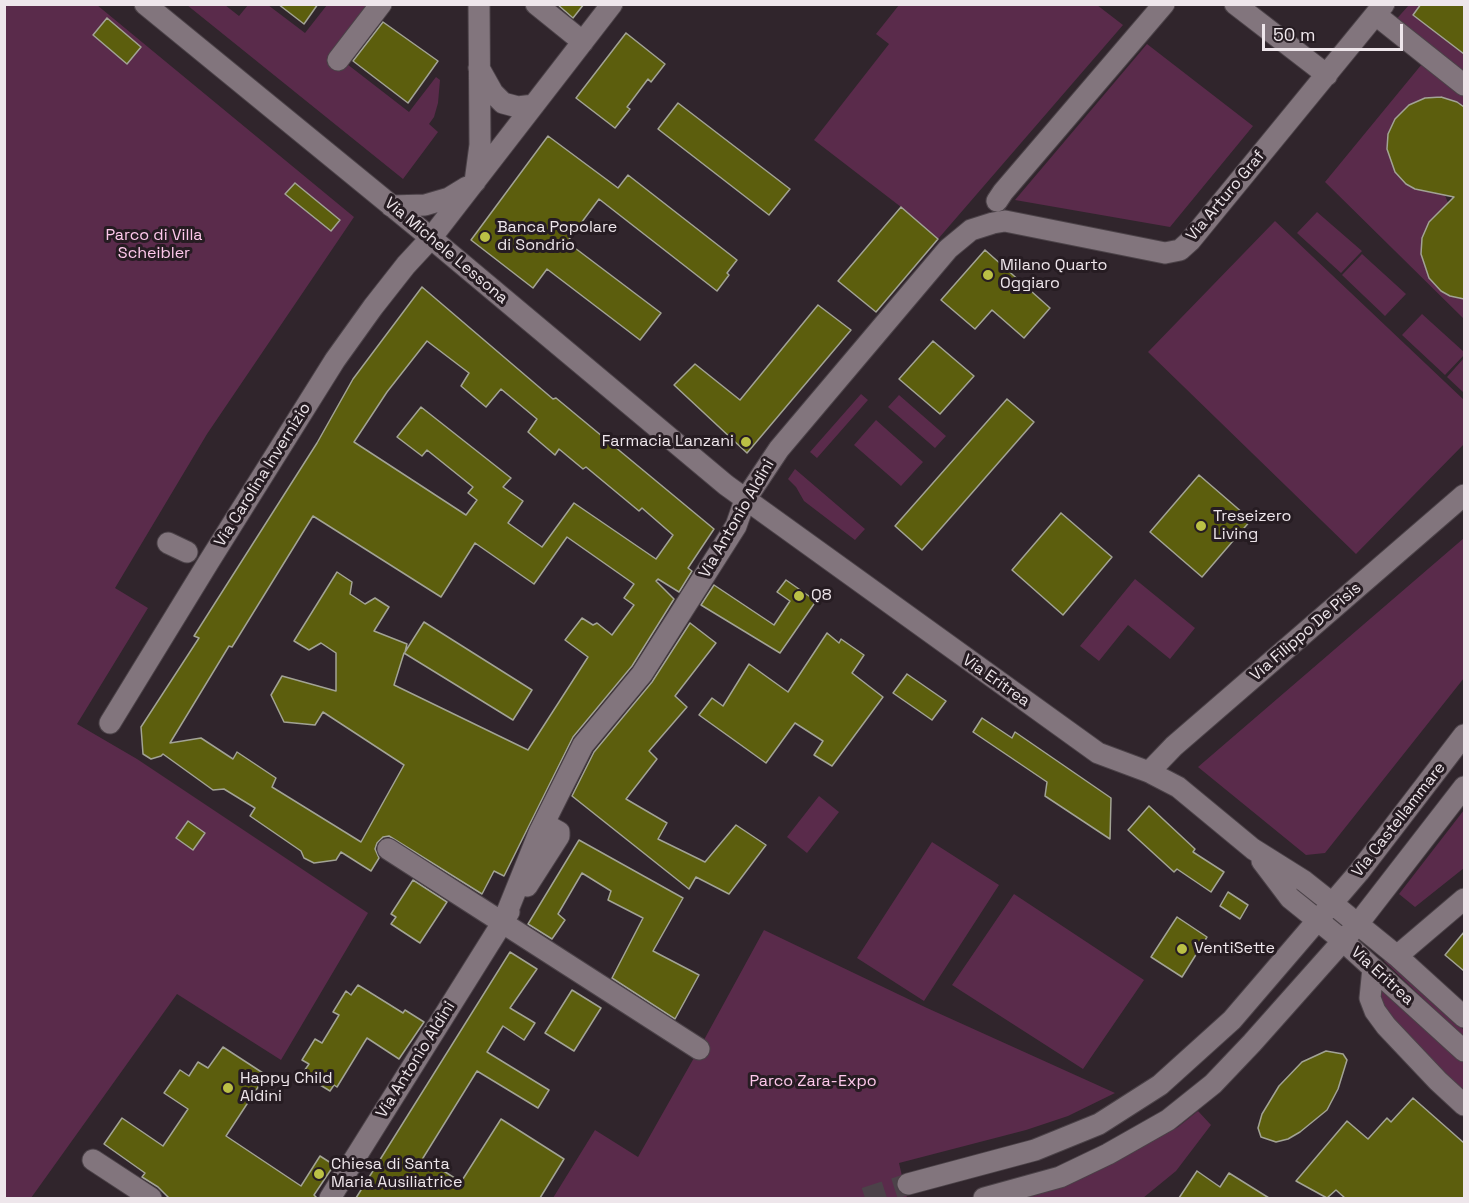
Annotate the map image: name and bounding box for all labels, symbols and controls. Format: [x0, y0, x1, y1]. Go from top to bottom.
scale bar [1265, 12, 1406, 50]
text: 50 m [1273, 23, 1315, 46]
street label: Via Arturo Graf [1183, 147, 1269, 245]
street label: Via Michele Lessona [380, 194, 512, 308]
place label: Banca Popolare di Sondrio [497, 218, 617, 256]
park label: Parco di Villa Scheibler [105, 226, 203, 264]
marker: Banca Popolare di Sondrio [478, 230, 492, 244]
place label: Milano Quarto Oggiaro [1000, 256, 1107, 294]
marker: Milano Quarto Oggiaro [981, 268, 995, 282]
street label: Via Carolina Invernizio [211, 399, 315, 551]
place label: Farmacia Lanzani [602, 432, 734, 452]
marker: Farmacia Lanzani [739, 435, 753, 449]
street label: Via Antonio Aldini [695, 456, 779, 582]
place label: Treseizero Living [1213, 507, 1291, 545]
marker: Treseizero Living [1194, 519, 1208, 533]
street label: Via Filippo De Pisis [1247, 579, 1365, 685]
place label: Q8 [811, 586, 832, 606]
marker: Q8 [792, 589, 806, 603]
street label: Via Eritrea [959, 651, 1033, 711]
street label: Via Castellammare [1348, 759, 1450, 881]
place label: VentiSette [1194, 939, 1275, 959]
marker: VentiSette [1175, 942, 1189, 956]
street label: Via Eritrea [1347, 943, 1417, 1009]
street label: Via Antonio Aldini [373, 998, 459, 1122]
place label: Happy Child Aldini [240, 1069, 332, 1107]
park label: Parco Zara-Expo [749, 1072, 877, 1092]
marker: Happy Child Aldini [221, 1081, 235, 1095]
place label: Chiesa di Santa Maria Ausiliatrice [331, 1155, 462, 1193]
marker: Chiesa di Santa Maria Ausiliatrice [312, 1167, 326, 1181]

